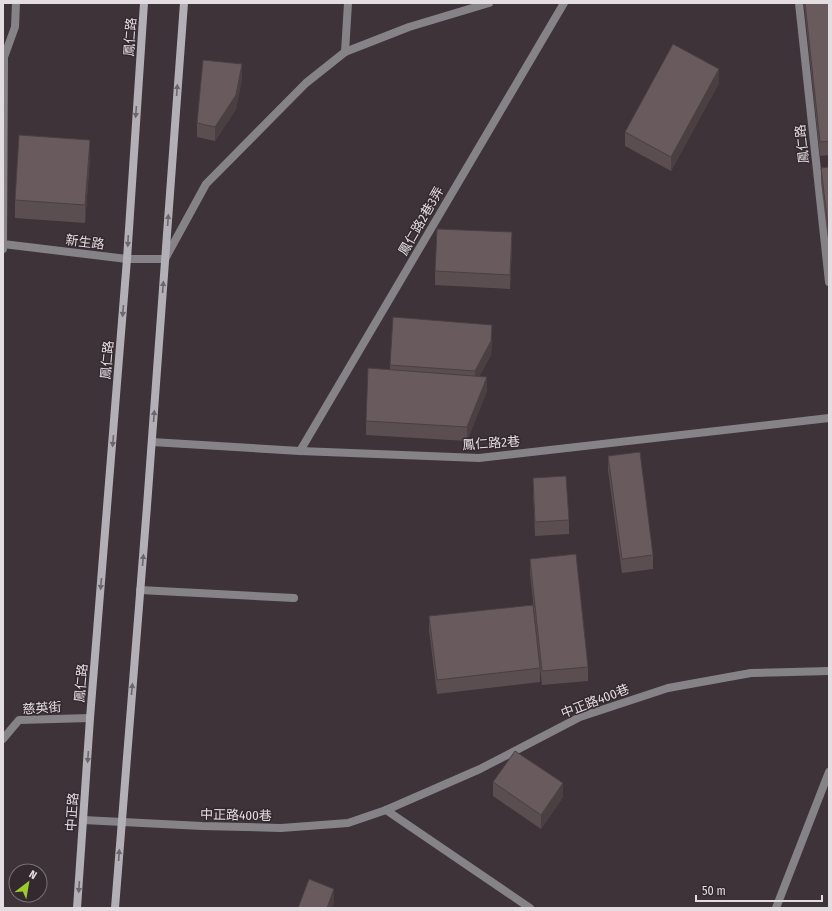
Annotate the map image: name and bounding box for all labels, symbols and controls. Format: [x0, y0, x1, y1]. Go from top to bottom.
street label: 鳳仁路 [121, 17, 139, 57]
one-way arrow [174, 84, 181, 96]
one-way arrow [133, 106, 140, 118]
street label: 鳳仁路 [793, 124, 811, 164]
street label: 鳳仁路2巷3弄 [395, 184, 447, 258]
one-way arrow [164, 214, 171, 226]
street label: 新生路 [65, 232, 105, 252]
one-way arrow [125, 235, 131, 248]
one-way arrow [160, 281, 167, 293]
one-way arrow [119, 305, 126, 317]
street label: 鳳仁路 [98, 340, 116, 380]
one-way arrow [150, 410, 157, 422]
street label: 鳳仁路2巷 [462, 434, 520, 452]
one-way arrow [109, 435, 116, 447]
one-way arrow [139, 554, 146, 566]
one-way arrow [98, 578, 105, 591]
street label: 鳳仁路 [72, 663, 90, 703]
street label: 中正路400巷 [559, 681, 631, 721]
one-way arrow [128, 683, 135, 695]
street label: 慈英街 [22, 699, 62, 717]
one-way arrow [84, 751, 91, 763]
street label: 中正路 [63, 792, 81, 832]
street label: 中正路400巷 [200, 807, 272, 823]
one-way arrow [116, 849, 123, 861]
north arrow [8, 863, 48, 903]
text: N [27, 868, 39, 882]
scale bar [696, 877, 822, 903]
one-way arrow [75, 881, 82, 893]
text: 50 m [702, 884, 726, 898]

